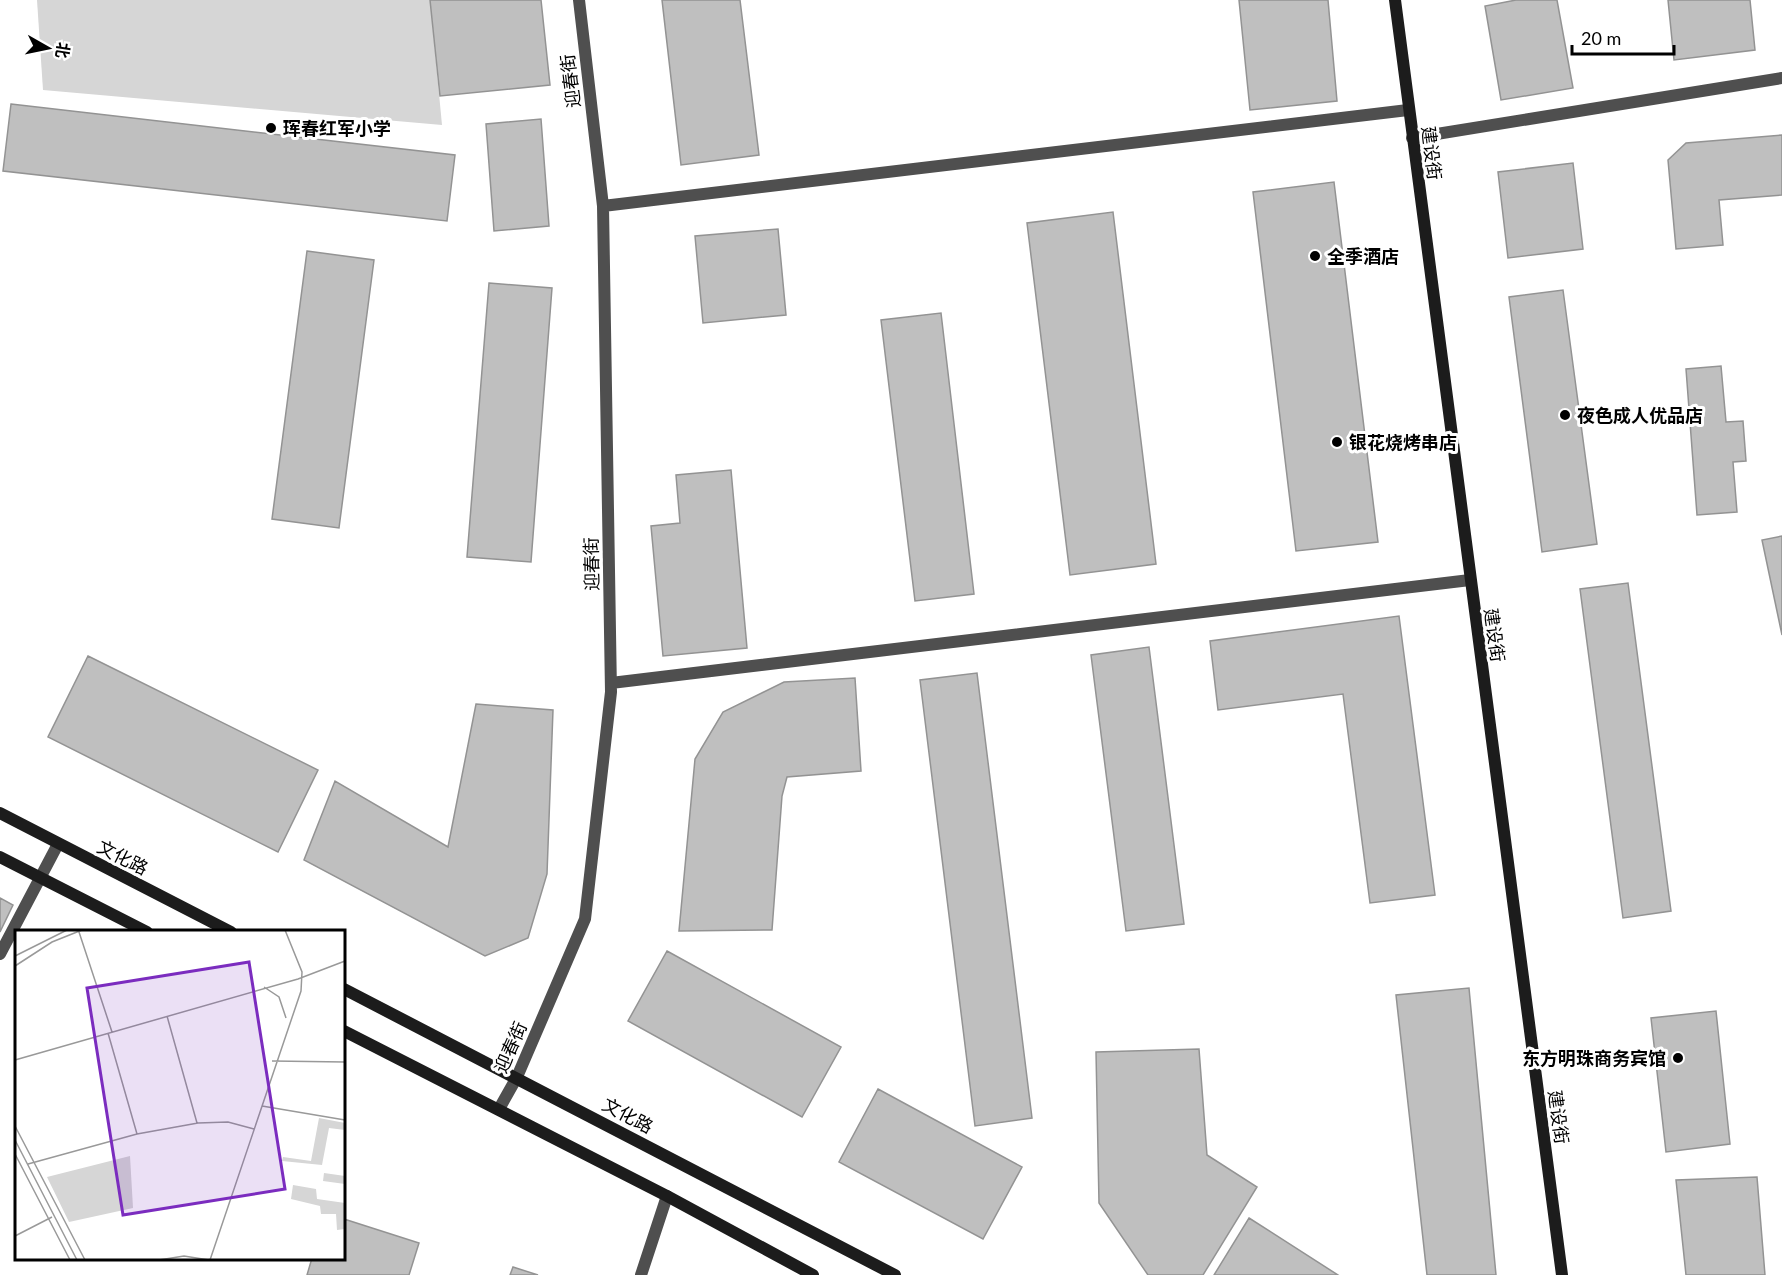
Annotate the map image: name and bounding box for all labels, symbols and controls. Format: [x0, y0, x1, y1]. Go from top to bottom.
north arrow [18, 18, 78, 78]
scale bar [1572, 18, 1674, 56]
text: 20 m [1581, 27, 1621, 49]
text: 北 [53, 41, 74, 60]
street label: 迎春街 [556, 53, 584, 109]
place label: 珲春红军小学 [283, 117, 391, 139]
marker: 珲春红军小学 [264, 121, 278, 135]
street label: 建设街 [1418, 125, 1446, 181]
place label: 全季酒店 [1327, 245, 1399, 267]
marker: 全季酒店 [1308, 249, 1322, 263]
place label: 夜色成人优品店 [1577, 404, 1703, 426]
marker: 夜色成人优品店 [1558, 408, 1572, 422]
place label: 银花烧烤串店 [1349, 431, 1457, 453]
marker: 银花烧烤串店 [1330, 435, 1344, 449]
street label: 迎春街 [580, 537, 602, 591]
street label: 建设街 [1480, 607, 1510, 663]
street label: 文化路 [94, 835, 152, 879]
inset map [15, 930, 345, 1260]
street label: 迎春街 [489, 1018, 531, 1076]
place label: 东方明珠商务宾馆 [1522, 1047, 1666, 1069]
marker: 东方明珠商务宾馆 [1671, 1051, 1685, 1065]
street label: 建设街 [1544, 1089, 1574, 1145]
street label: 文化路 [599, 1093, 657, 1137]

